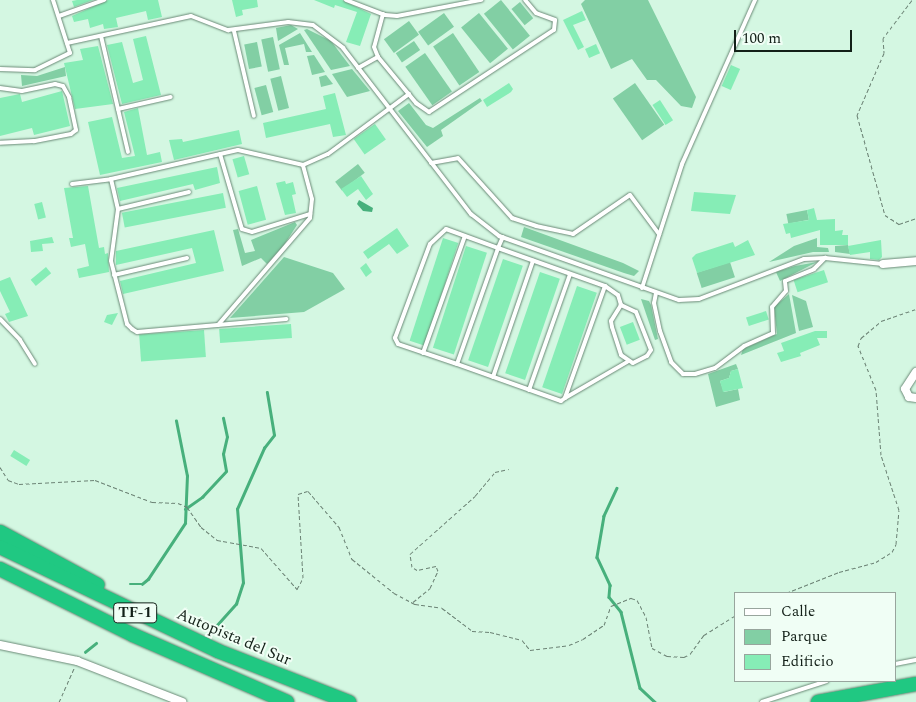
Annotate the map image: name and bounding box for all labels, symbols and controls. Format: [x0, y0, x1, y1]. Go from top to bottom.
scale bar [736, 20, 854, 52]
text: 100 m [742, 27, 781, 50]
legend [734, 592, 896, 682]
road number: TF-1 [112, 600, 158, 626]
text: Calle [781, 600, 815, 623]
street label: Autopista del Sur [174, 604, 294, 670]
text: Parque [781, 625, 828, 648]
text: Edificio [781, 650, 834, 673]

